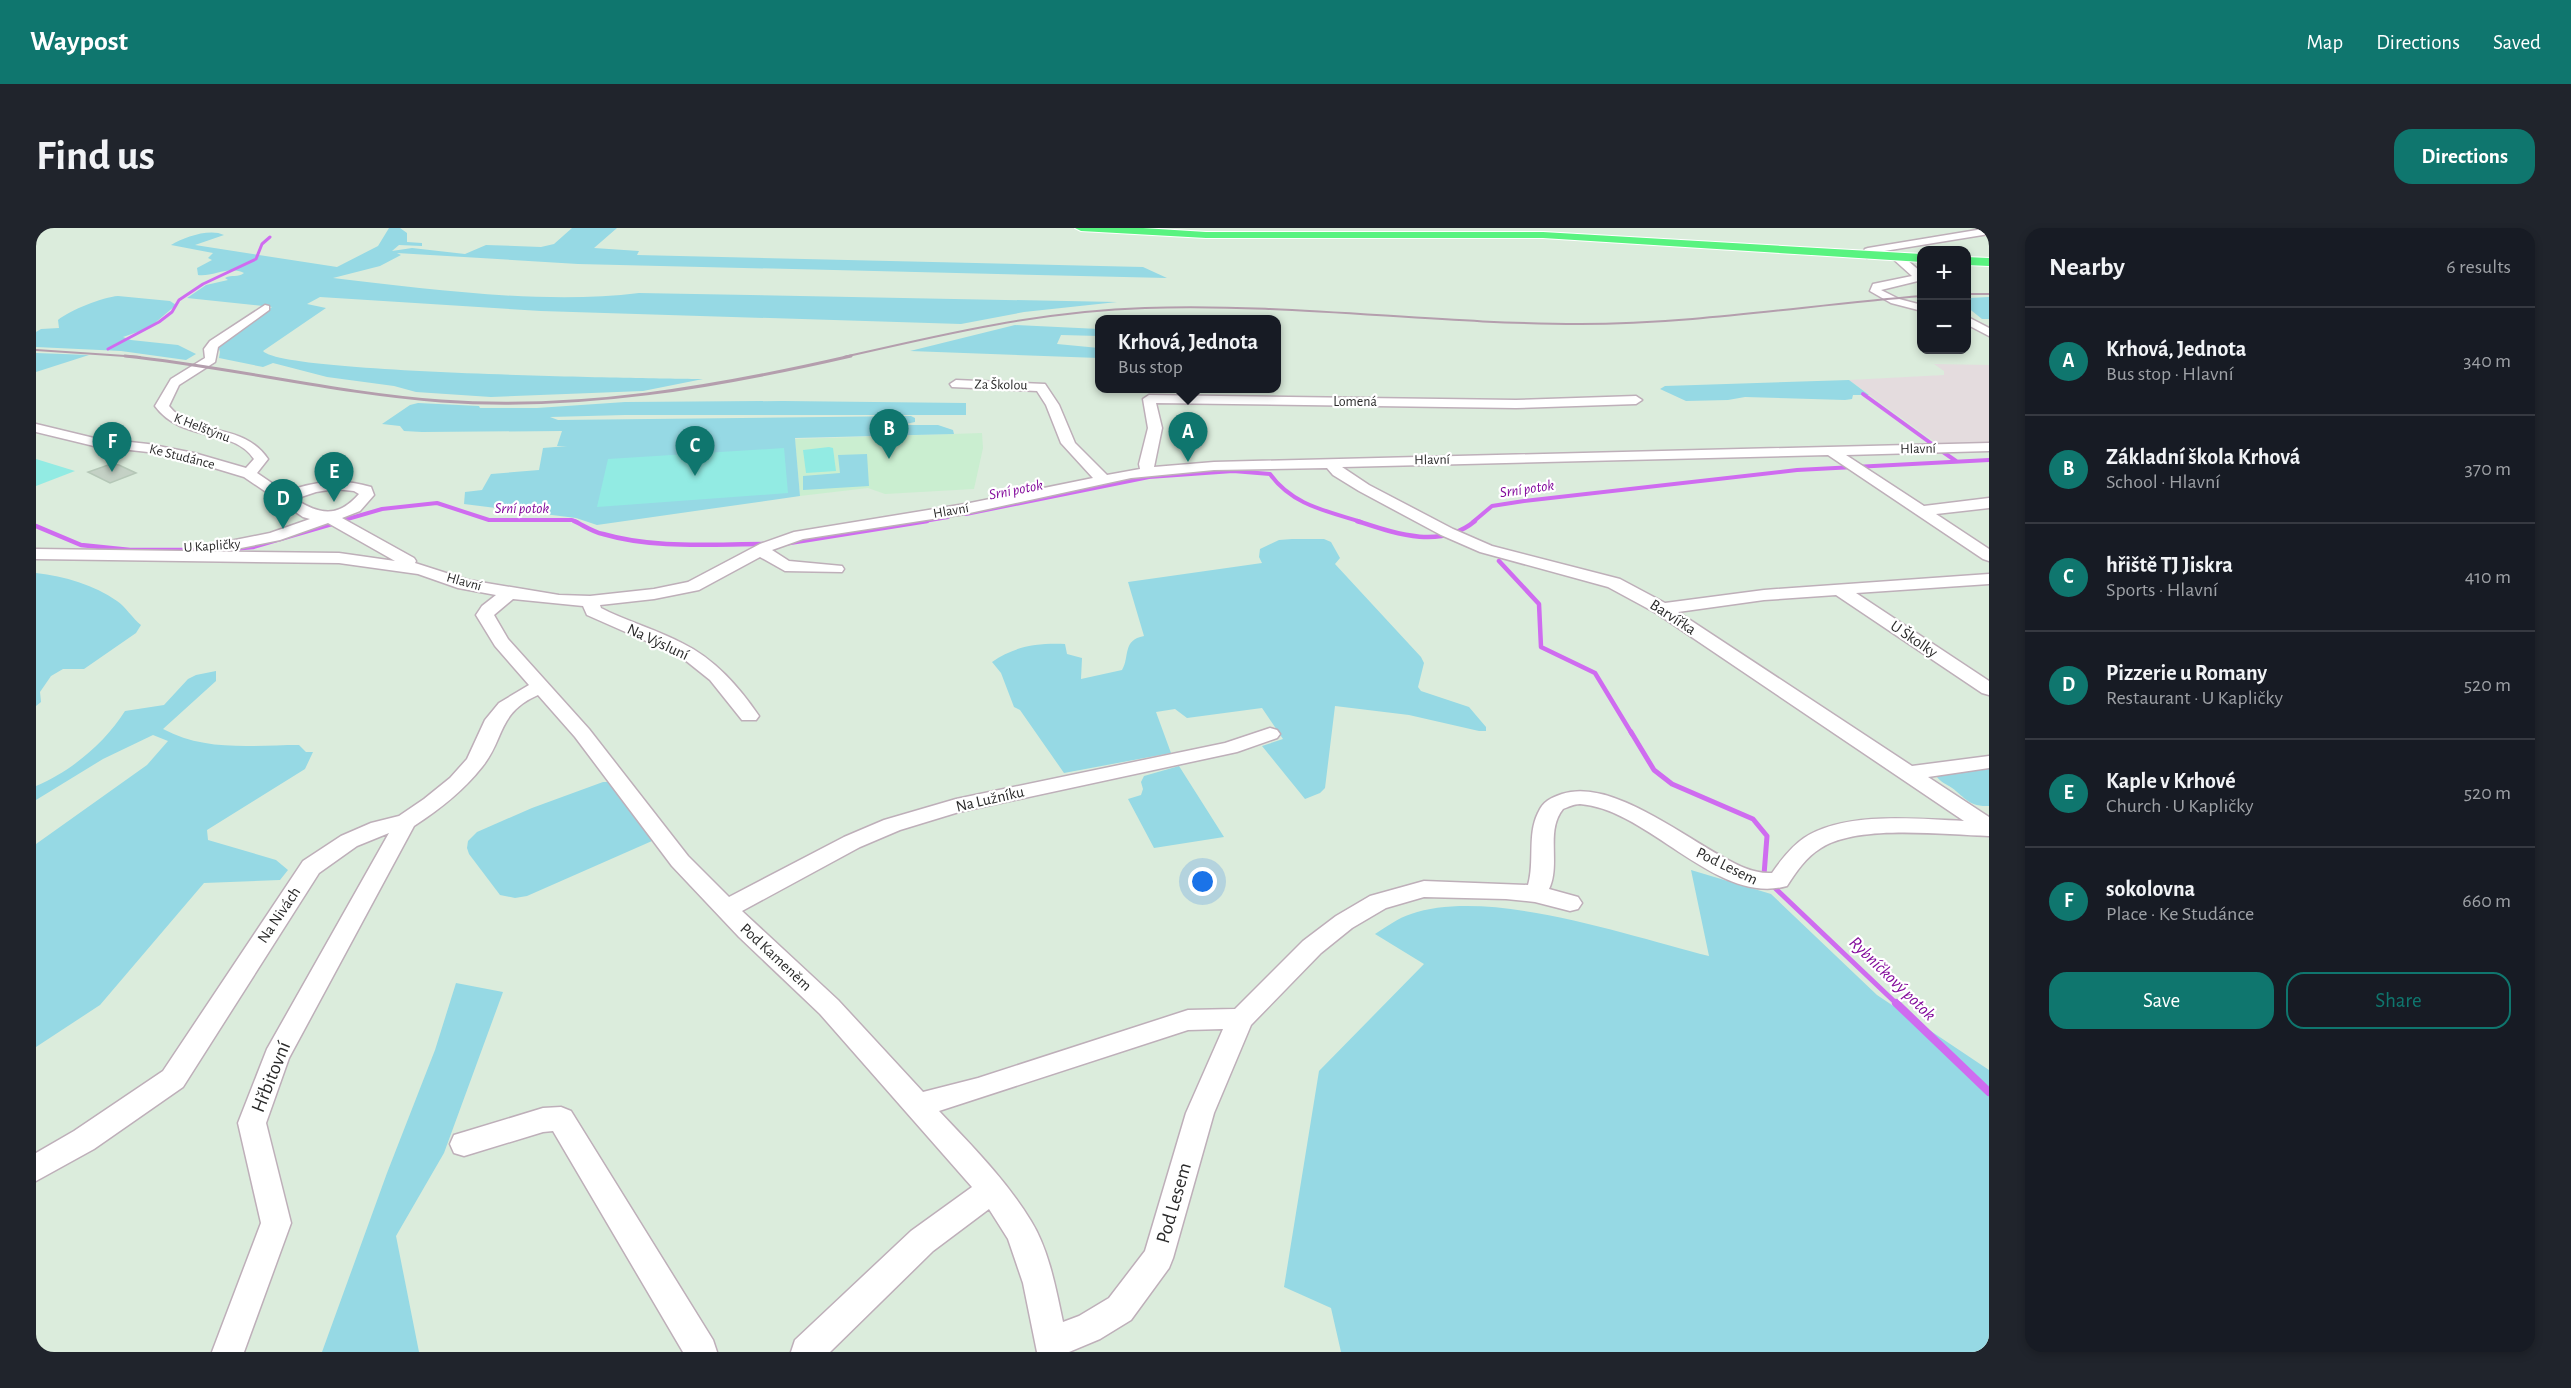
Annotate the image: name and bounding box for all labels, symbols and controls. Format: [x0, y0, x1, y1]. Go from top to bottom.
text: Waypost [30, 28, 128, 56]
text: Map [2307, 32, 2343, 53]
text: Directions [2376, 32, 2460, 53]
text: Saved [2493, 32, 2541, 53]
button: Directions [2394, 129, 2535, 184]
text: Find us [36, 135, 155, 177]
map controls [1917, 246, 1971, 354]
button: + [1917, 246, 1971, 300]
text: Nearby [2049, 254, 2125, 280]
text: 6 results [2446, 257, 2511, 277]
button: − [1917, 300, 1971, 354]
popup [1095, 315, 1281, 393]
text: Krhová, Jednota [1118, 331, 1258, 353]
text: Krhová, Jednota [2106, 338, 2246, 360]
text: A [2063, 351, 2075, 371]
text: 340 m [2463, 351, 2511, 371]
text: Bus stop [1118, 357, 1183, 377]
text: Bus stop · Hlavní [2106, 364, 2234, 384]
street label: Za Školou [974, 376, 1028, 392]
street label: Lomená [1333, 395, 1377, 409]
pin: B [870, 410, 908, 459]
street label: K Helštýnu [172, 411, 232, 445]
pin: A [1168, 412, 1208, 462]
pin: F [92, 422, 132, 472]
pin: C [676, 426, 714, 476]
street label: Ke Studánce [148, 442, 216, 472]
street label: Hlavní [1900, 442, 1937, 456]
text: Základní škola Krhová [2106, 446, 2300, 468]
pin: E [314, 452, 354, 502]
street label: Hlavní [1414, 453, 1451, 467]
text: B [2063, 459, 2074, 479]
text: 370 m [2465, 459, 2511, 479]
text: School · Hlavní [2106, 472, 2220, 492]
water label: Srní potok [988, 477, 1044, 503]
water label: Srní potok [1499, 478, 1555, 500]
pin: D [264, 480, 302, 529]
water label: Srní potok [495, 501, 549, 516]
street label: Hlavní [932, 501, 970, 521]
street label: U Kapličky [183, 537, 241, 555]
text: hřiště TJ Jiskra [2106, 554, 2233, 576]
text: C [2063, 567, 2074, 587]
text: 410 m [2465, 567, 2511, 587]
street label: Hlavní [445, 570, 484, 594]
text: Sports · Hlavní [2106, 580, 2218, 600]
street label: Barvířka [1647, 596, 1699, 638]
street label: U Školky [1887, 616, 1942, 661]
street label: Na Výsluní [624, 621, 691, 664]
text: Pizzerie u Romany [2106, 662, 2267, 684]
text: D [2062, 675, 2075, 695]
text: 520 m [2464, 675, 2511, 695]
text: Restaurant · U Kapličky [2106, 688, 2283, 708]
text: Kaple v Krhové [2106, 770, 2236, 792]
street label: Na Lužníku [954, 783, 1026, 815]
text: E [2063, 783, 2074, 803]
text: 520 m [2464, 783, 2511, 803]
text: Church · U Kapličky [2106, 796, 2254, 816]
street label: Pod Lesem [1694, 844, 1760, 888]
your location [1188, 867, 1217, 896]
text: sokolovna [2106, 878, 2195, 900]
street label: Na Nivách [255, 884, 303, 946]
text: F [2064, 891, 2073, 911]
text: 660 m [2462, 891, 2511, 911]
text: Place · Ke Studánce [2106, 904, 2254, 924]
street label: Pod Kameněm [737, 920, 815, 994]
water label: Rybníčkový potok [1845, 934, 1939, 1024]
button: Save [2049, 972, 2274, 1029]
button: Share [2286, 972, 2511, 1029]
street label: Hřbitovní [248, 1039, 294, 1115]
street label: Pod Lesem [1153, 1160, 1195, 1246]

